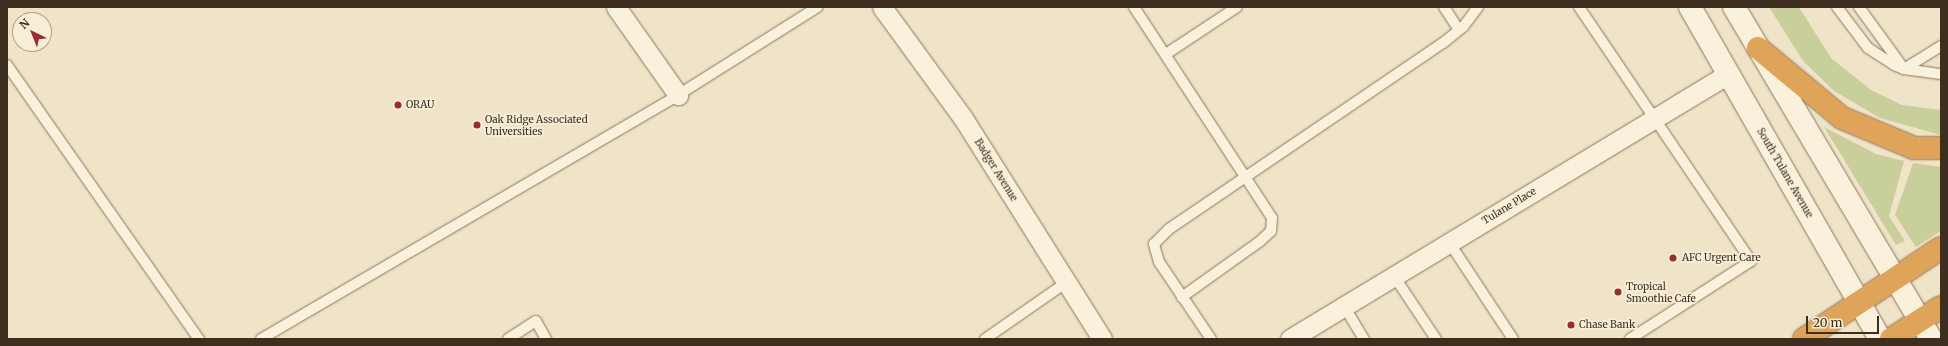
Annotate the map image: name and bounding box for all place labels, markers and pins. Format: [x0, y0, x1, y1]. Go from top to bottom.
place label: ORAU [406, 99, 434, 111]
marker: ORAU [393, 100, 403, 110]
place label: Oak Ridge Associated Universities [485, 113, 588, 136]
marker: Oak Ridge Associated Universities [472, 120, 482, 130]
marker: AFC Urgent Care [1667, 252, 1679, 264]
place label: AFC Urgent Care [1682, 252, 1761, 264]
place label: Tropical Smoothie Cafe [1626, 280, 1696, 304]
marker: Tropical Smoothie Cafe [1613, 287, 1623, 297]
place label: Chase Bank [1579, 319, 1635, 331]
marker: Chase Bank [1566, 320, 1576, 330]

